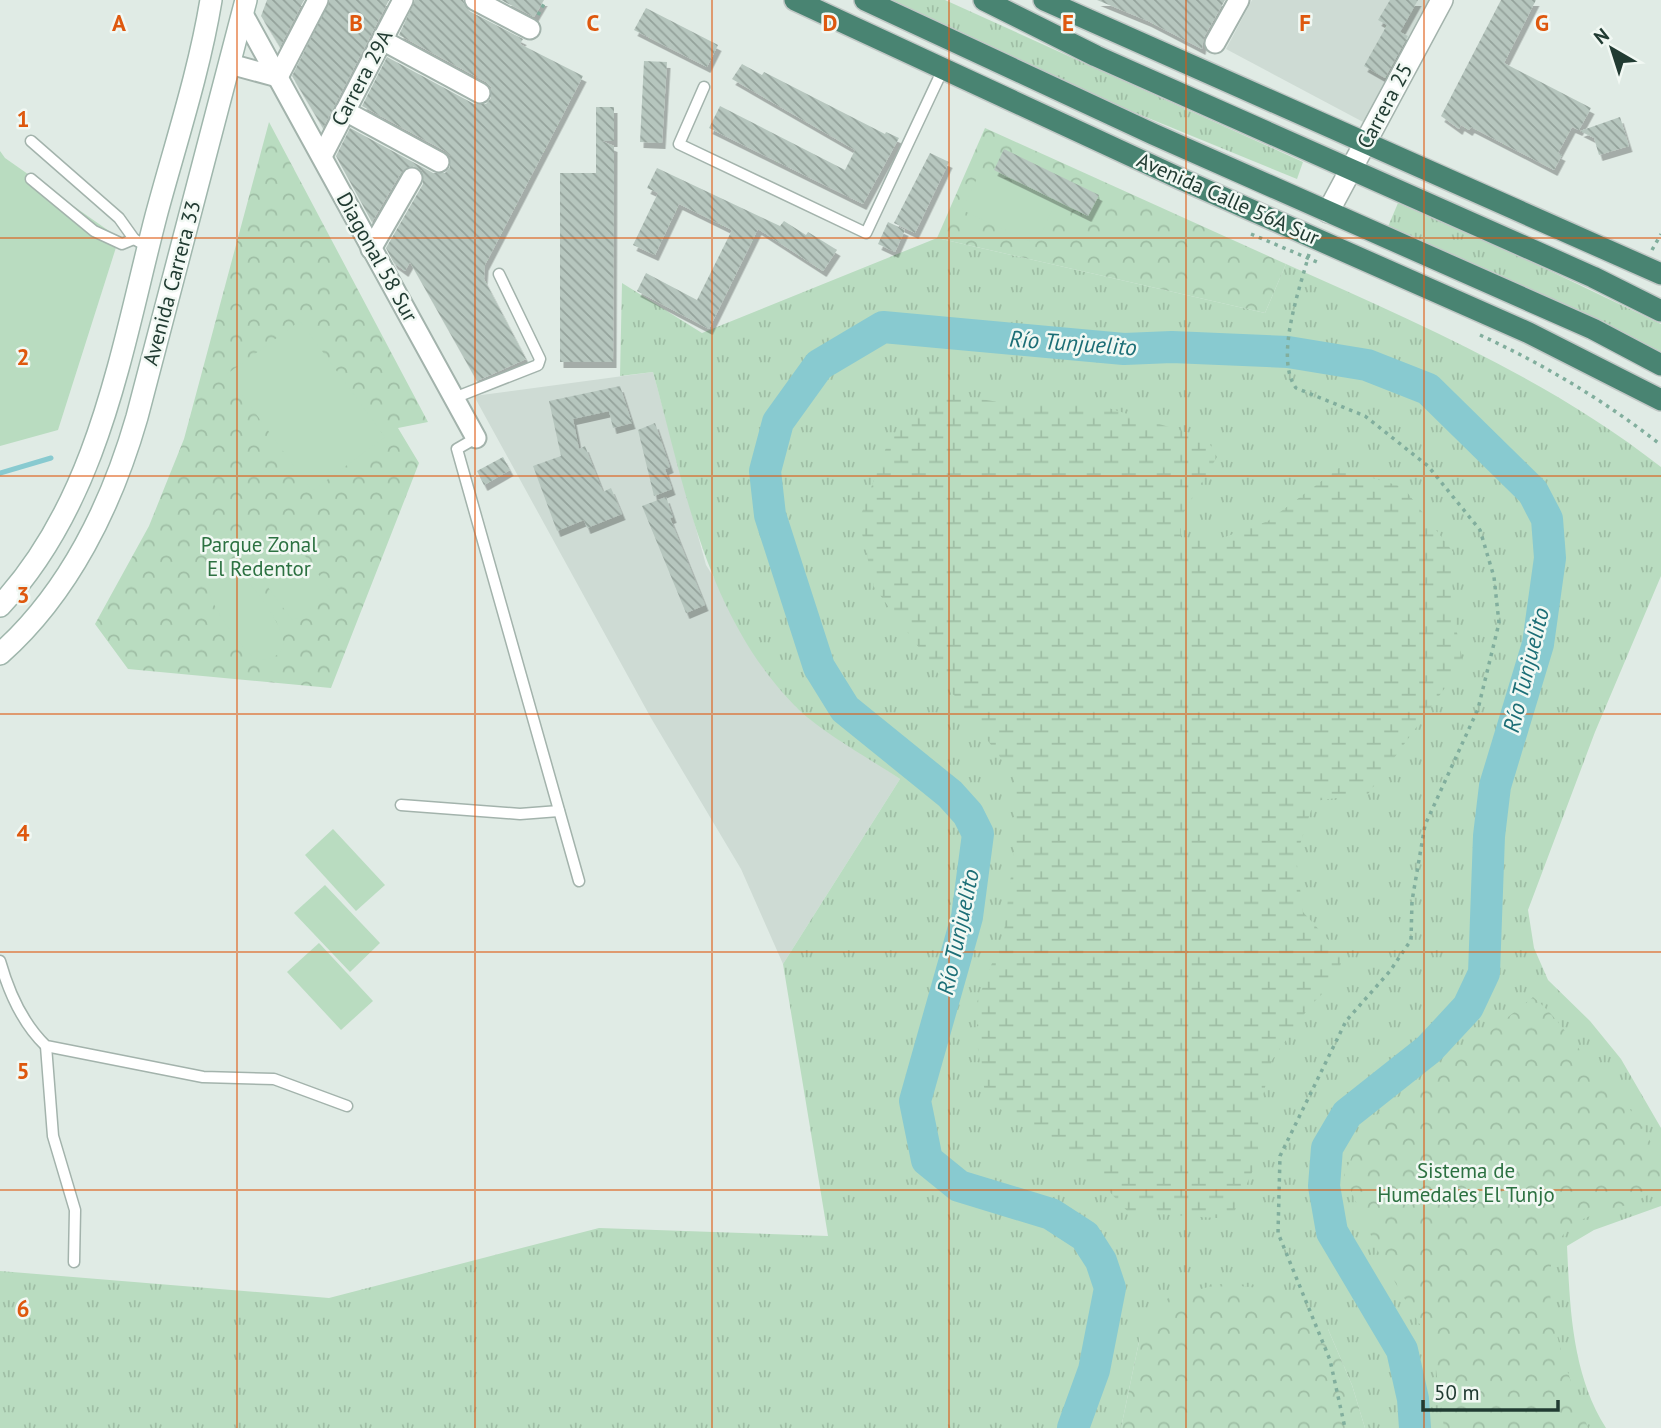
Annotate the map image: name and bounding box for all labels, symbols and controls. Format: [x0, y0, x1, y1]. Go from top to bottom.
text: A [112, 8, 126, 37]
text: B [349, 8, 363, 37]
text: C [587, 8, 600, 37]
text: D [823, 8, 837, 37]
text: E [1062, 8, 1074, 37]
text: F [1299, 8, 1311, 37]
text: G [1535, 8, 1549, 37]
north arrow [1577, 14, 1647, 84]
text: N [1589, 23, 1614, 49]
street label: Carrera 29A [325, 24, 399, 131]
street label: Carrera 25 [1351, 58, 1418, 153]
text: 1 [16, 104, 30, 133]
street label: Avenida Calle 56A Sur [1133, 146, 1324, 251]
street label: Diagonal 58 Sur [331, 187, 424, 326]
street label: Avenida Carrera 33 [137, 197, 207, 368]
water label: Río Tunjuelito [1008, 324, 1138, 361]
text: 2 [16, 342, 30, 371]
park label: Parque Zonal El Redentor [201, 531, 317, 582]
text: 3 [16, 580, 30, 609]
water label: Río Tunjuelito [1496, 604, 1555, 735]
text: 4 [16, 818, 30, 847]
water label: Río Tunjuelito [930, 866, 985, 997]
text: 5 [16, 1056, 30, 1085]
park label: Sistema de Humedales El Tunjo [1377, 1157, 1555, 1208]
text: 6 [16, 1294, 30, 1323]
scale bar [1423, 1368, 1558, 1412]
text: 50 m [1434, 1379, 1480, 1406]

